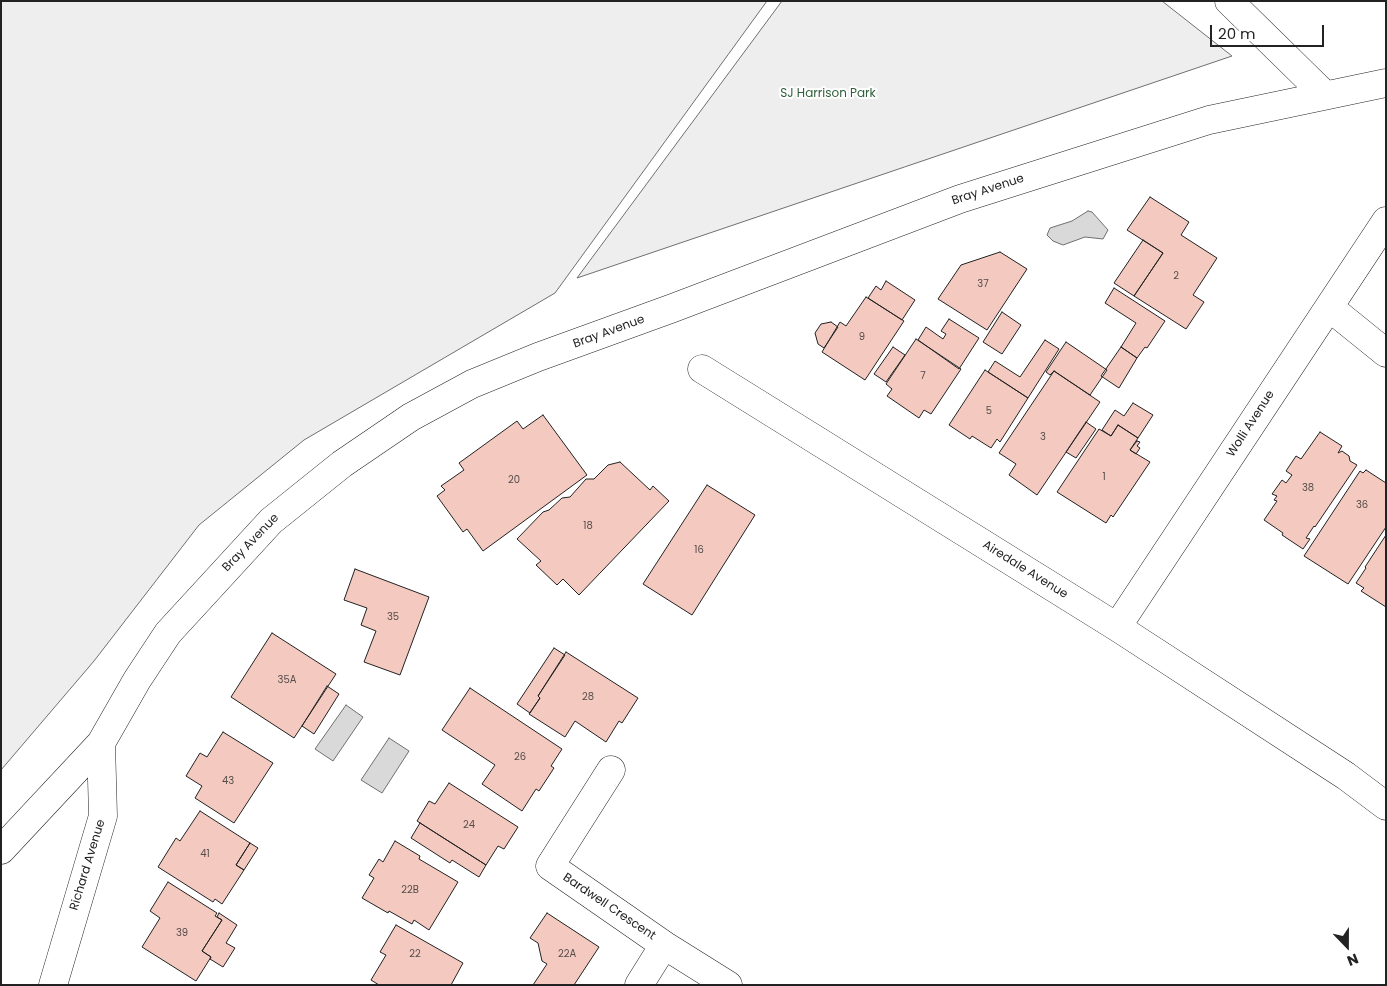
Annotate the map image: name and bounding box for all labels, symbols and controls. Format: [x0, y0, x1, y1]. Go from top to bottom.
scale bar [1212, 15, 1326, 47]
text: 20 m [1218, 23, 1256, 44]
park label: SJ Harrison Park [780, 87, 876, 101]
street label: Bray Avenue [950, 172, 1026, 208]
house number: 2 [1173, 270, 1179, 282]
house number: 37 [977, 278, 989, 290]
street label: Bray Avenue [571, 312, 647, 352]
house number: 9 [859, 331, 865, 343]
house number: 7 [920, 370, 926, 382]
street label: Wolli Avenue [1224, 388, 1278, 460]
house number: 5 [986, 405, 992, 417]
house number: 3 [1040, 431, 1046, 443]
house number: 1 [1102, 471, 1106, 483]
house number: 20 [508, 474, 520, 486]
house number: 38 [1302, 482, 1314, 494]
house number: 36 [1356, 499, 1368, 511]
street label: Bray Avenue [220, 511, 282, 575]
house number: 18 [583, 520, 593, 532]
street label: Airedale Avenue [980, 538, 1070, 602]
house number: 16 [694, 544, 704, 556]
house number: 35 [387, 611, 399, 623]
house number: 35A [278, 674, 296, 686]
house number: 28 [582, 691, 594, 703]
house number: 26 [514, 751, 526, 763]
house number: 43 [222, 775, 234, 787]
street label: Richard Avenue [67, 818, 109, 912]
house number: 24 [463, 819, 475, 831]
house number: 41 [200, 848, 210, 860]
street label: Bardwell Crescent [560, 871, 658, 943]
house number: 22B [401, 884, 419, 896]
north arrow [1322, 921, 1372, 971]
house number: 39 [176, 927, 188, 939]
house number: 22 [409, 948, 421, 960]
house number: 22A [558, 948, 576, 960]
text: N [1344, 949, 1361, 971]

